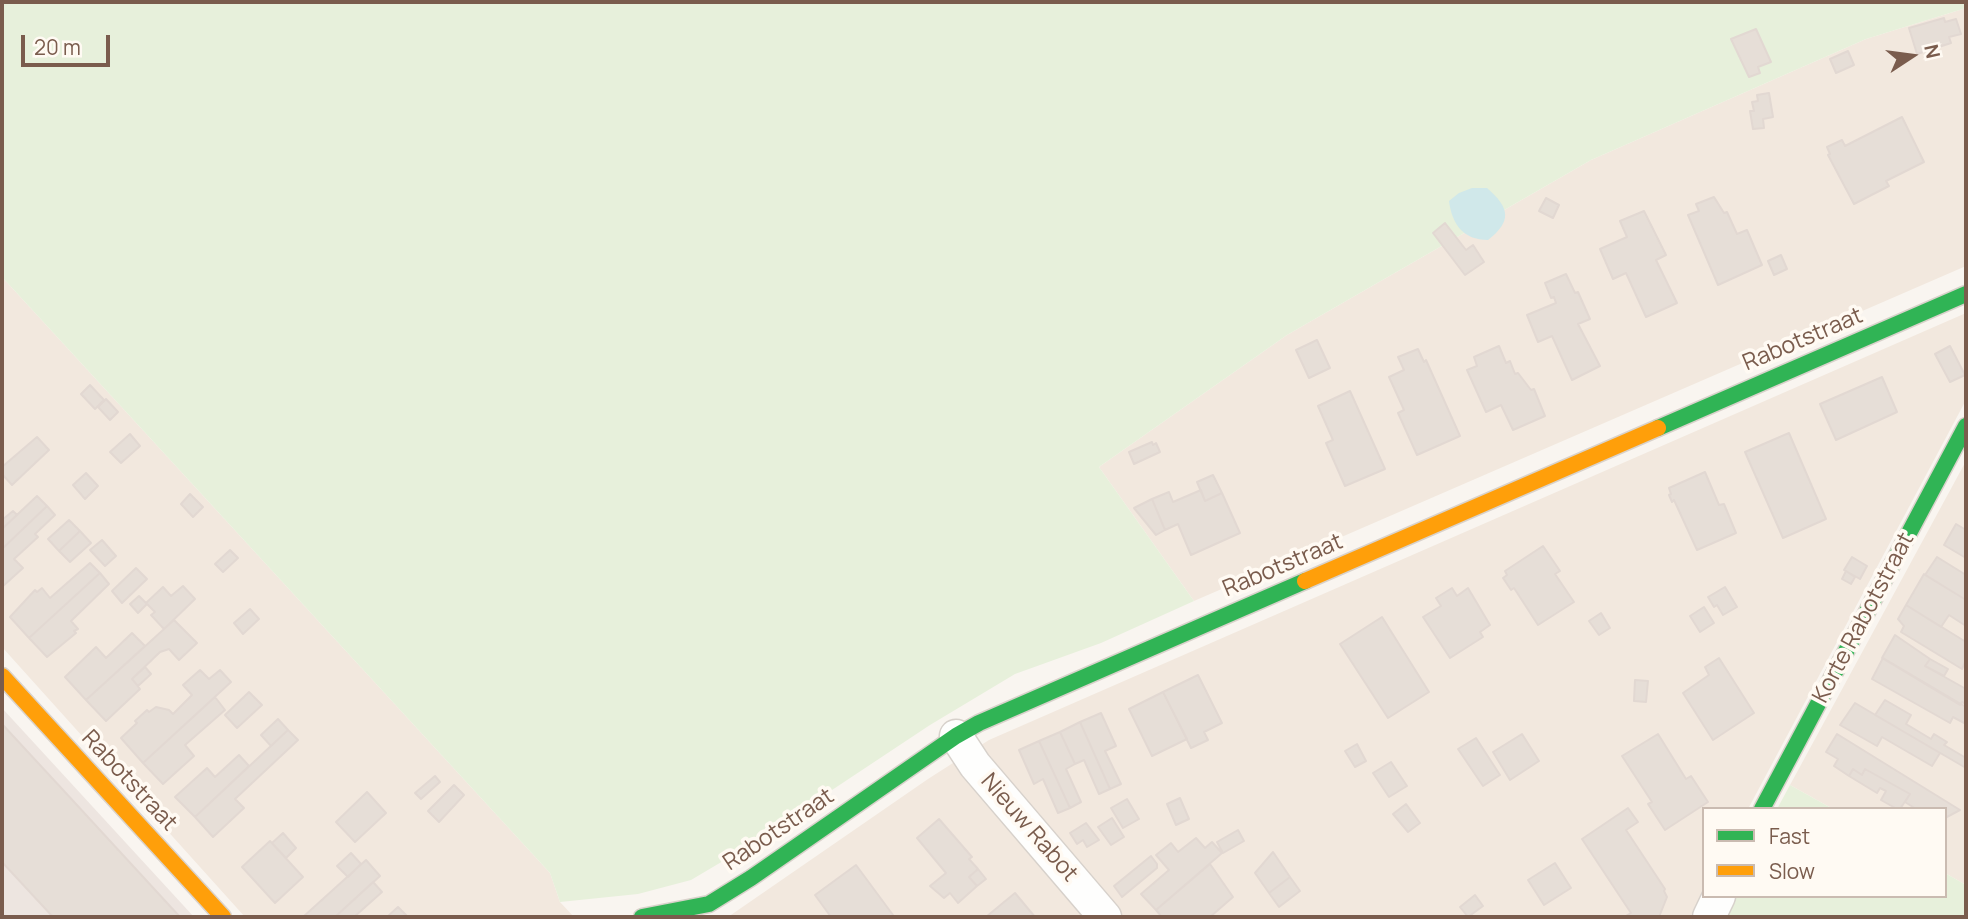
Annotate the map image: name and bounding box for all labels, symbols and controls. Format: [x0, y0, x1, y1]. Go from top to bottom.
scale bar [24, 21, 114, 65]
north arrow [1877, 21, 1947, 91]
text: 20 m [34, 33, 81, 61]
text: N [1918, 42, 1947, 61]
street label: Rabotstraat [1739, 302, 1867, 378]
street label: Rabotstraat [1219, 528, 1347, 604]
street label: Korte Rabotstraat [1807, 528, 1921, 708]
street label: Rabotstraat [75, 725, 183, 837]
street label: Nieuw Rabot [975, 768, 1083, 888]
street label: Rabotstraat [718, 783, 840, 877]
legend [1702, 807, 1947, 898]
text: Fast [1769, 822, 1810, 850]
text: Slow [1769, 857, 1815, 885]

